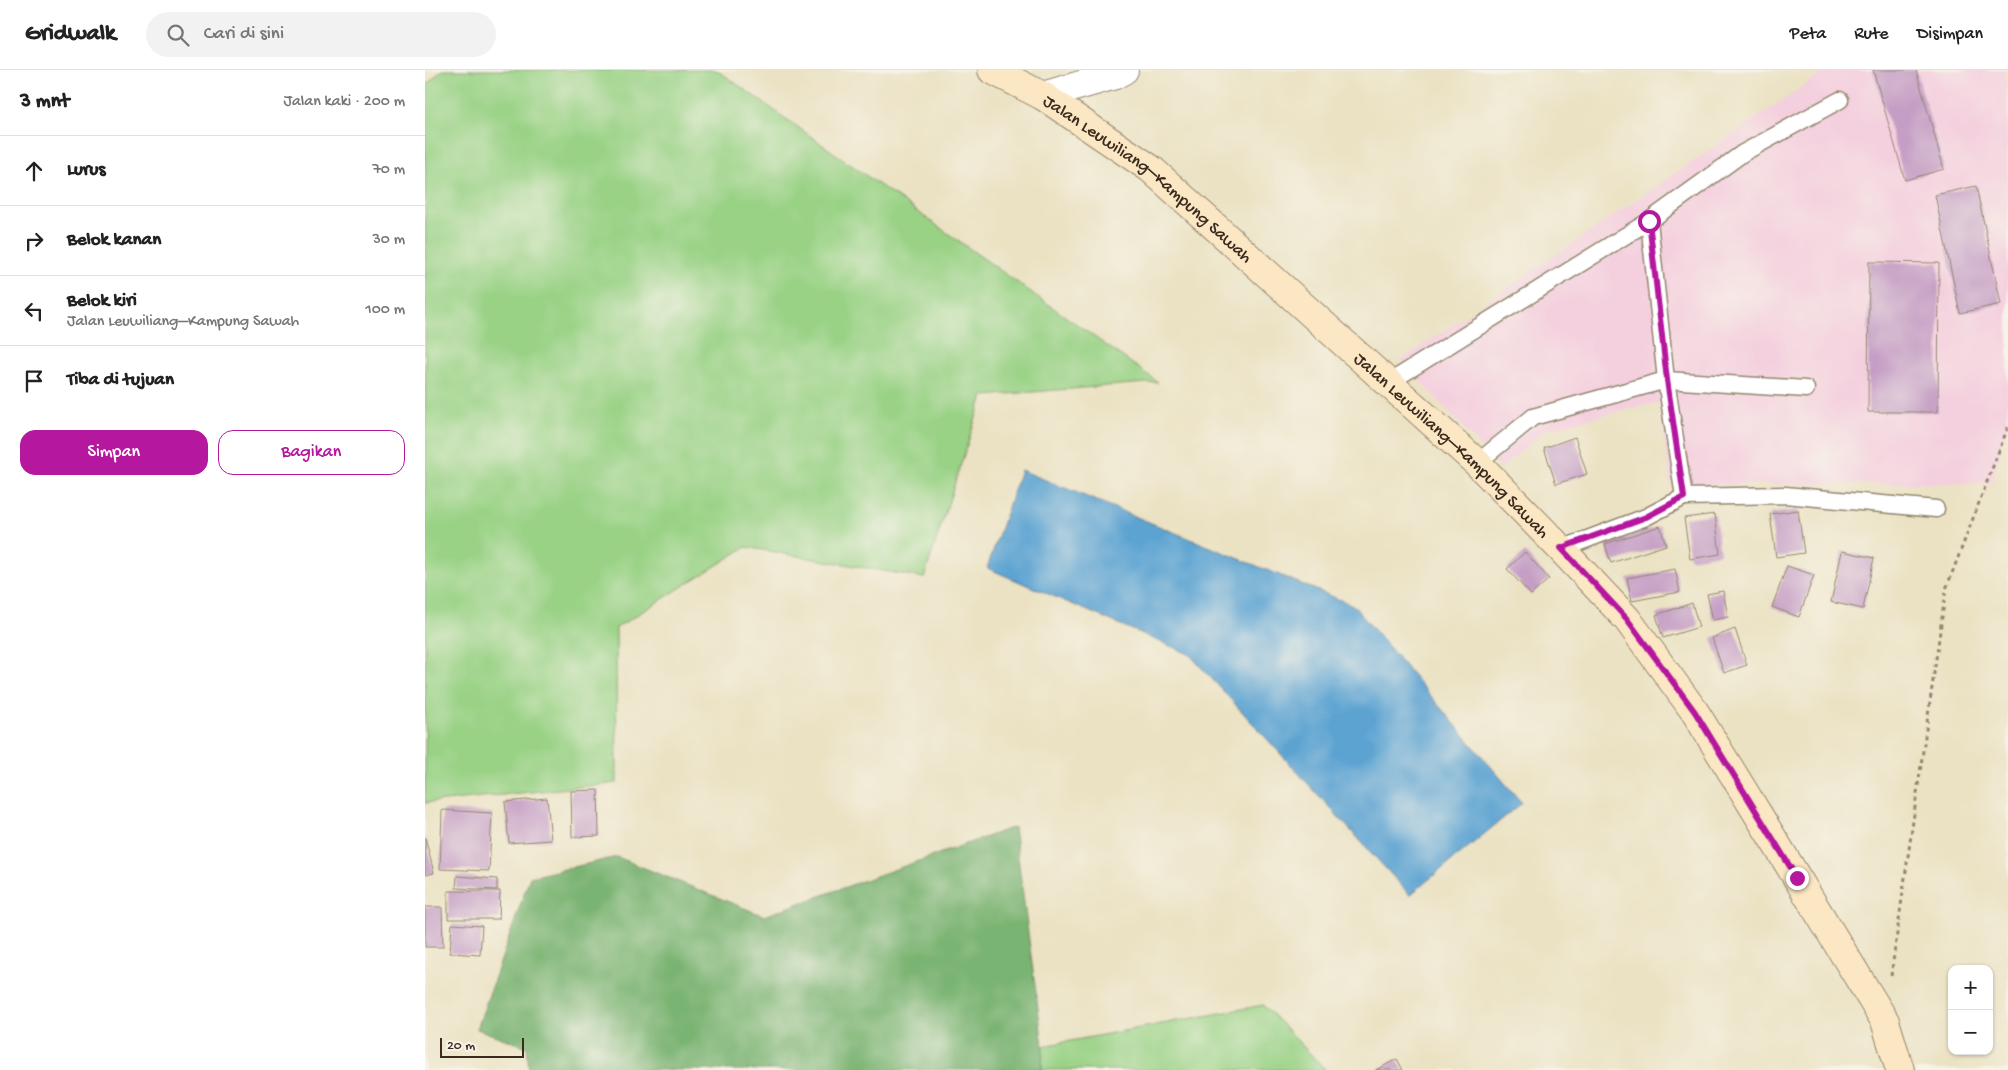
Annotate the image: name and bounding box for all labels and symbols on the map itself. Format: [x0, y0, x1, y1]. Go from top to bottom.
street label: Jalan Leuwiliang–Kampung Sawah [1038, 91, 1256, 269]
route start [1638, 210, 1661, 233]
street label: Jalan Leuwiliang–Kampung Sawah [1349, 349, 1553, 544]
route end [1786, 867, 1809, 890]
scale bar [440, 1035, 524, 1058]

